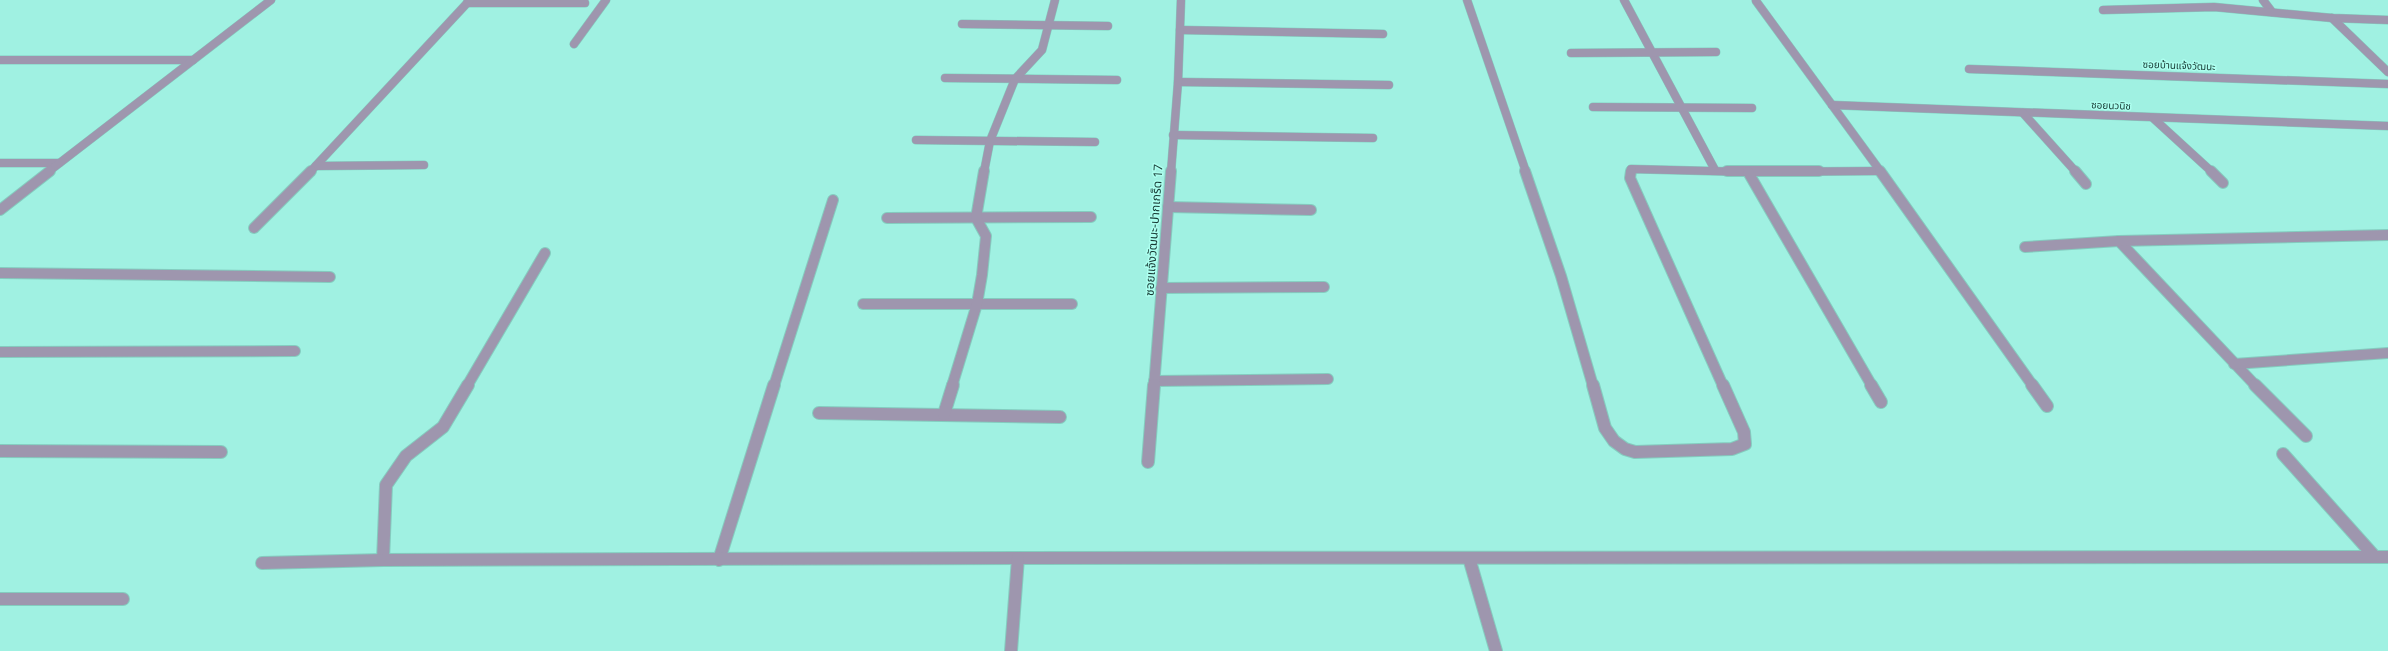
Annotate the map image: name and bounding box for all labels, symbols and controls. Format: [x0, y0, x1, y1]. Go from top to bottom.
street label: ซอยบ้านแจ้งวัฒนะ [2142, 57, 2216, 75]
street label: ซอยนวนิช [2091, 97, 2131, 115]
street label: ซอยแจ้งวัฒนะ-ปากเกร็ด 17 [1140, 163, 1168, 297]

